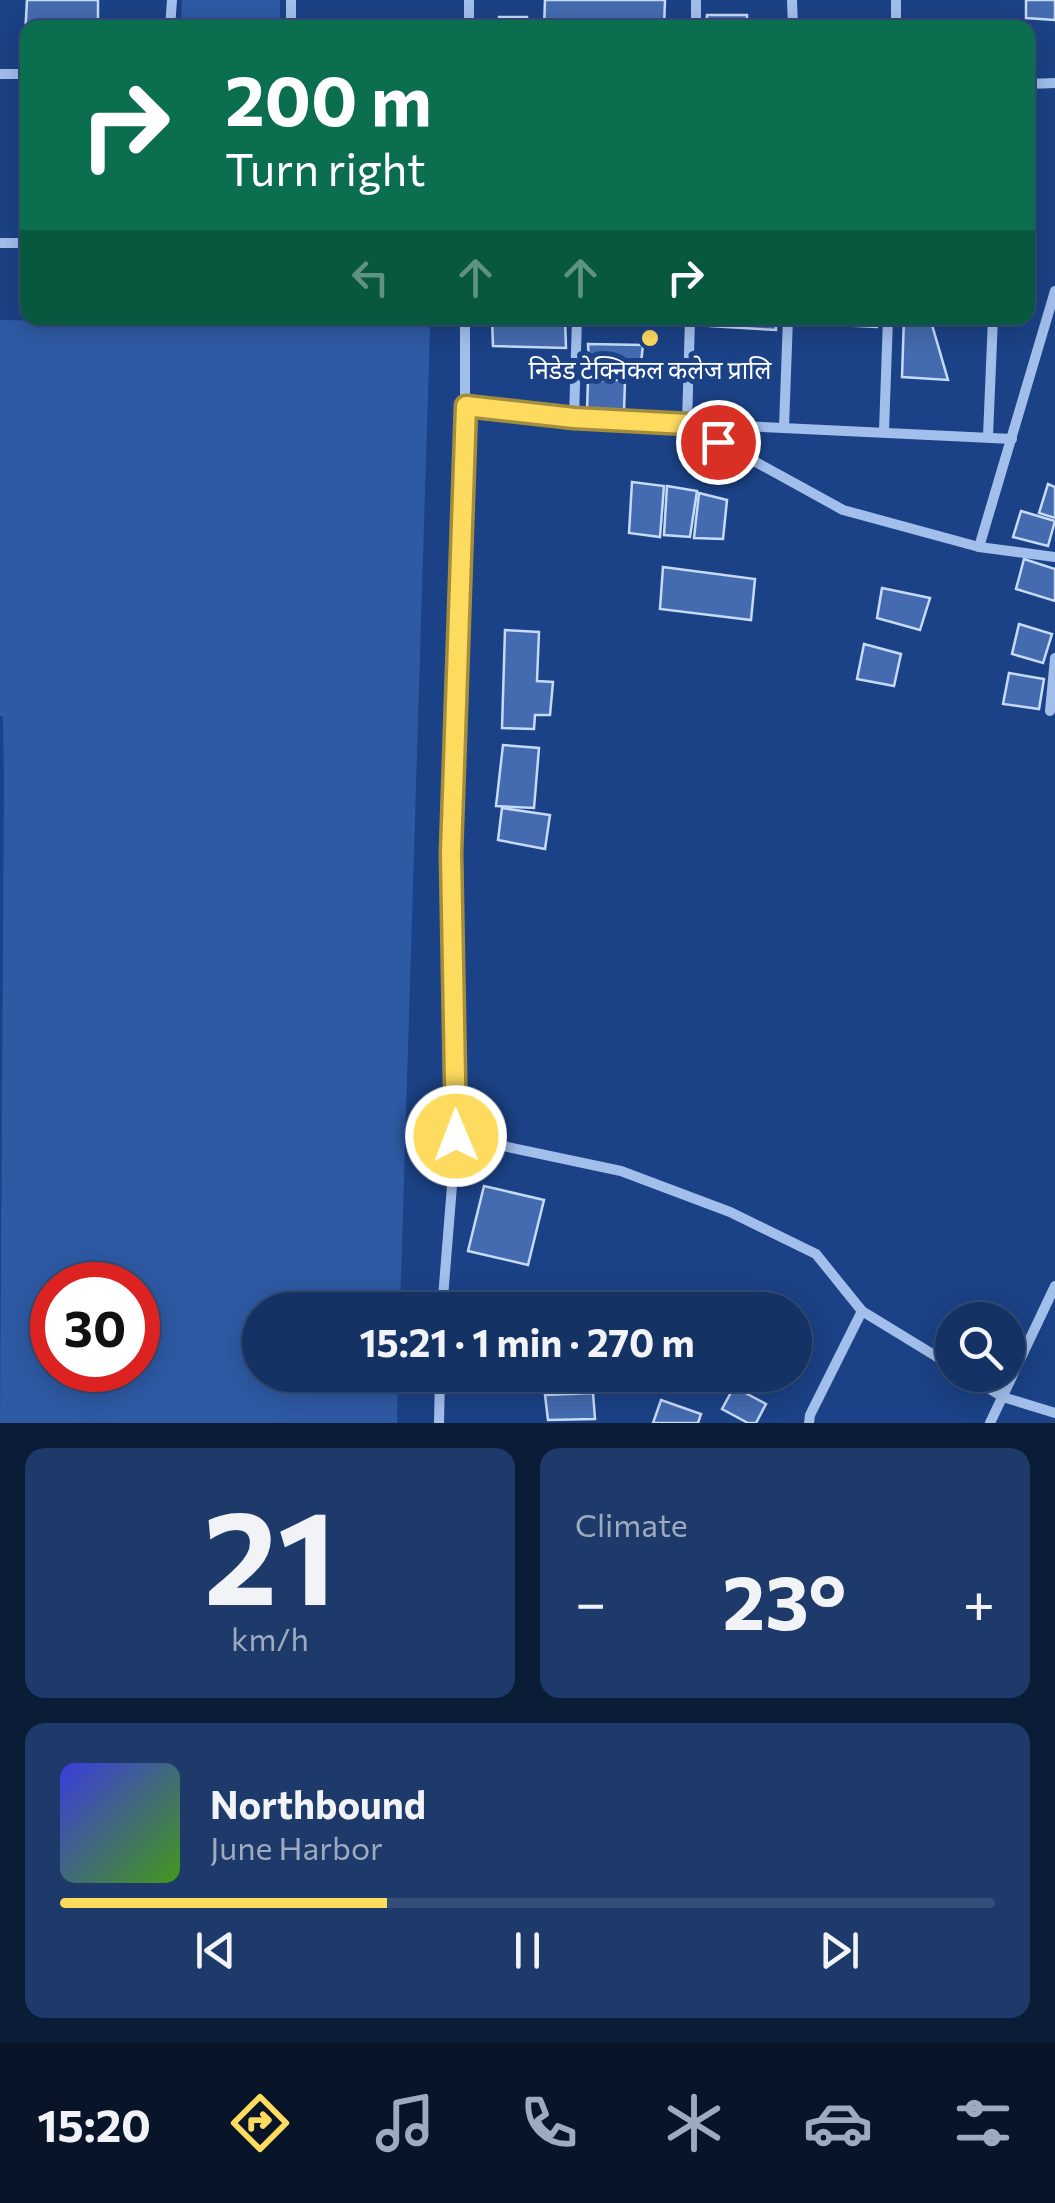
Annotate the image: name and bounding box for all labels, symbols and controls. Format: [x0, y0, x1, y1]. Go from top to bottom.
text: 200 m [225, 55, 432, 140]
icon: right [60, 60, 190, 190]
text: Turn right [225, 140, 426, 195]
icon: left [343, 250, 398, 305]
icon: ahead [448, 250, 503, 305]
icon: ahead [553, 250, 608, 305]
icon: right [658, 250, 713, 305]
marker: निडेड टेक्निकल कलेज प्रालि [639, 327, 661, 349]
place label: निडेड टेक्निकल कलेज प्रालि [528, 354, 773, 384]
pin [676, 400, 761, 485]
icon: arrive [691, 415, 746, 470]
position arrow [404, 1084, 508, 1188]
speed limit sign: 30 [30, 1262, 160, 1392]
map controls [935, 1302, 1025, 1392]
button: search [935, 1302, 1025, 1392]
text: 15:21 · 1 min · 270 m [359, 1318, 695, 1365]
text: 21 [204, 1473, 336, 1632]
text: Climate [575, 1504, 688, 1544]
text: 23° [723, 1554, 846, 1645]
text: − [575, 1567, 606, 1634]
text: + [963, 1567, 995, 1634]
text: km/h [231, 1618, 309, 1658]
text: Northbound [210, 1780, 426, 1827]
text: June Harbor [210, 1827, 383, 1867]
icon: previous [188, 1923, 243, 1978]
icon: pause [500, 1923, 555, 1978]
icon: next [812, 1923, 867, 1978]
icon: directions [225, 2088, 295, 2158]
icon: music [370, 2088, 440, 2158]
icon: phone [514, 2088, 584, 2158]
icon: climate [659, 2088, 729, 2158]
icon: car [803, 2088, 873, 2158]
icon: filters [948, 2088, 1018, 2158]
text: 15:20 [37, 2096, 151, 2151]

